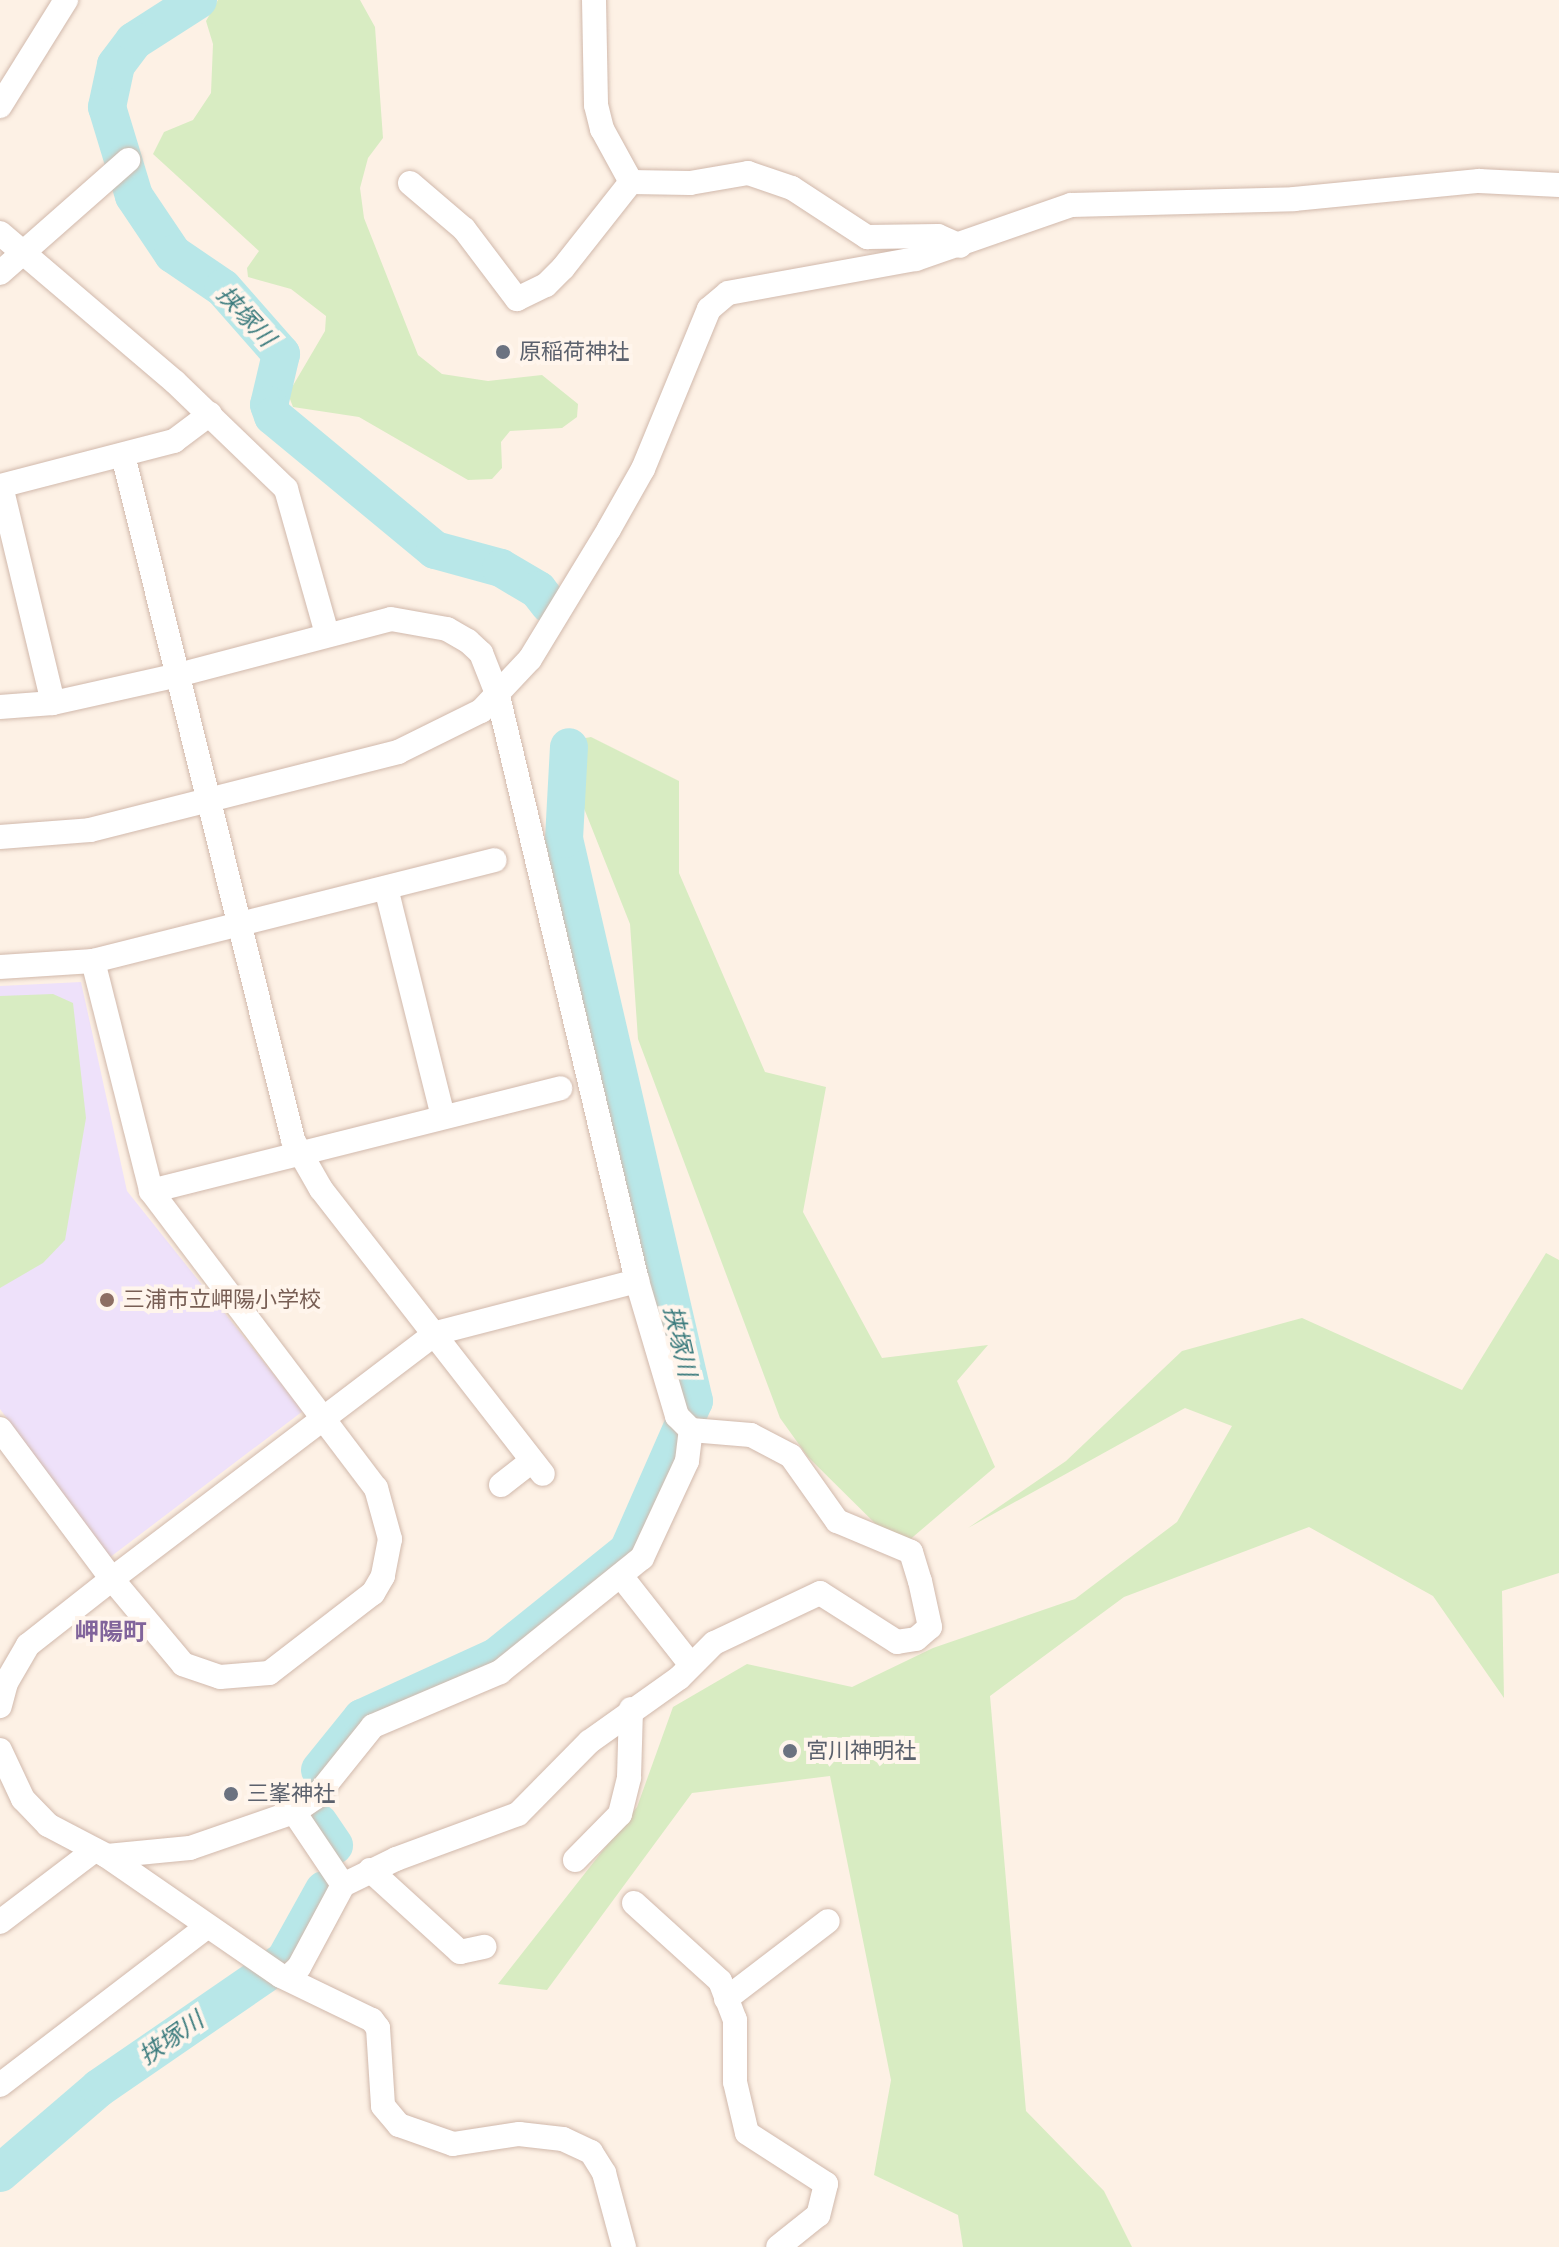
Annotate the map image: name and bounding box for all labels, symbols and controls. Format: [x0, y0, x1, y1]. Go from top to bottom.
water label: 挟塚川 [211, 280, 281, 352]
place label: 原稲荷神社 [519, 339, 629, 365]
marker: 原稲荷神社 [494, 343, 512, 361]
place label: 三浦市立岬陽小学校 [123, 1287, 321, 1313]
marker: 三浦市立岬陽小学校 [98, 1291, 116, 1309]
water label: 挟塚川 [658, 1303, 702, 1379]
district label: 岬陽町 [75, 1618, 147, 1646]
place label: 宮川神明社 [806, 1738, 916, 1764]
marker: 宮川神明社 [781, 1742, 799, 1760]
place label: 三峯神社 [247, 1781, 335, 1807]
marker: 三峯神社 [222, 1785, 240, 1803]
water label: 挟塚川 [133, 2006, 209, 2070]

